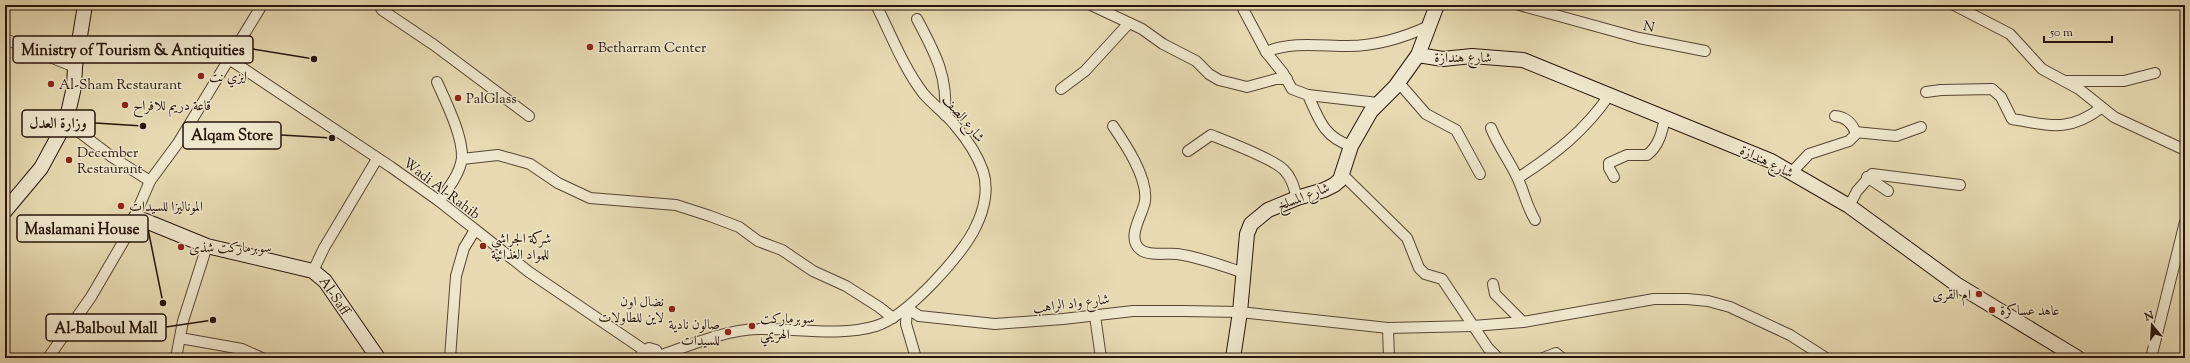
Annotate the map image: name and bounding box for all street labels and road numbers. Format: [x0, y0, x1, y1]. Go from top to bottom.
street label: N [1641, 17, 1656, 39]
street label: شارع هندازة [1434, 49, 1492, 69]
street label: شارع الصف [937, 91, 988, 148]
street label: شارع هندازة [1736, 141, 1796, 184]
street label: Wadi Al-Rahib [398, 154, 484, 225]
street label: شارع المسلخ [1274, 179, 1333, 218]
street label: Al-Saff [313, 273, 355, 321]
street label: شارع واد الراهب [1032, 290, 1111, 320]

